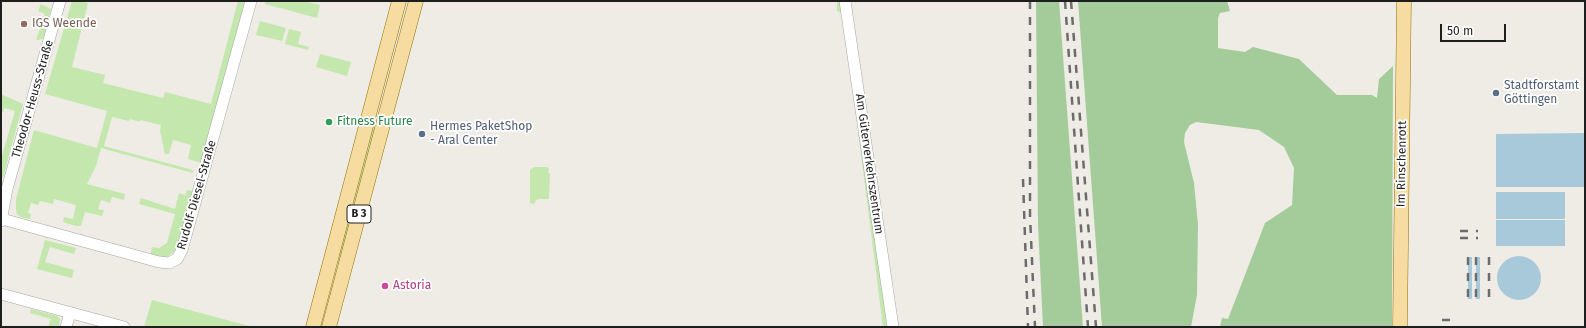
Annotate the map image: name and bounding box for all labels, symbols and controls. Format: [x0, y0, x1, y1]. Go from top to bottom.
scale bar [1442, 16, 1508, 42]
place label: IGS Weende [32, 17, 96, 31]
marker: IGS Weende [19, 19, 29, 29]
text: 50 m [1447, 24, 1473, 38]
street label: Theodor-Heuss-Straße [9, 38, 57, 160]
place label: Stadtforstamt Göttingen [1504, 79, 1579, 107]
marker: Stadtforstamt Göttingen [1491, 88, 1501, 98]
street label: Am Güterverkehrszentrum [852, 93, 886, 235]
place label: Fitness Future [337, 115, 413, 129]
marker: Fitness Future [324, 117, 334, 127]
place label: Hermes PaketShop - Aral Center [430, 120, 532, 148]
street label: Im Rinschenrott [1394, 121, 1410, 207]
marker: Hermes PaketShop - Aral Center [417, 129, 427, 139]
street label: Rudolf-Diesel-Straße [174, 139, 220, 251]
road number: B 3 [347, 205, 371, 223]
place label: Astoria [393, 279, 431, 293]
marker: Astoria [380, 281, 390, 291]

